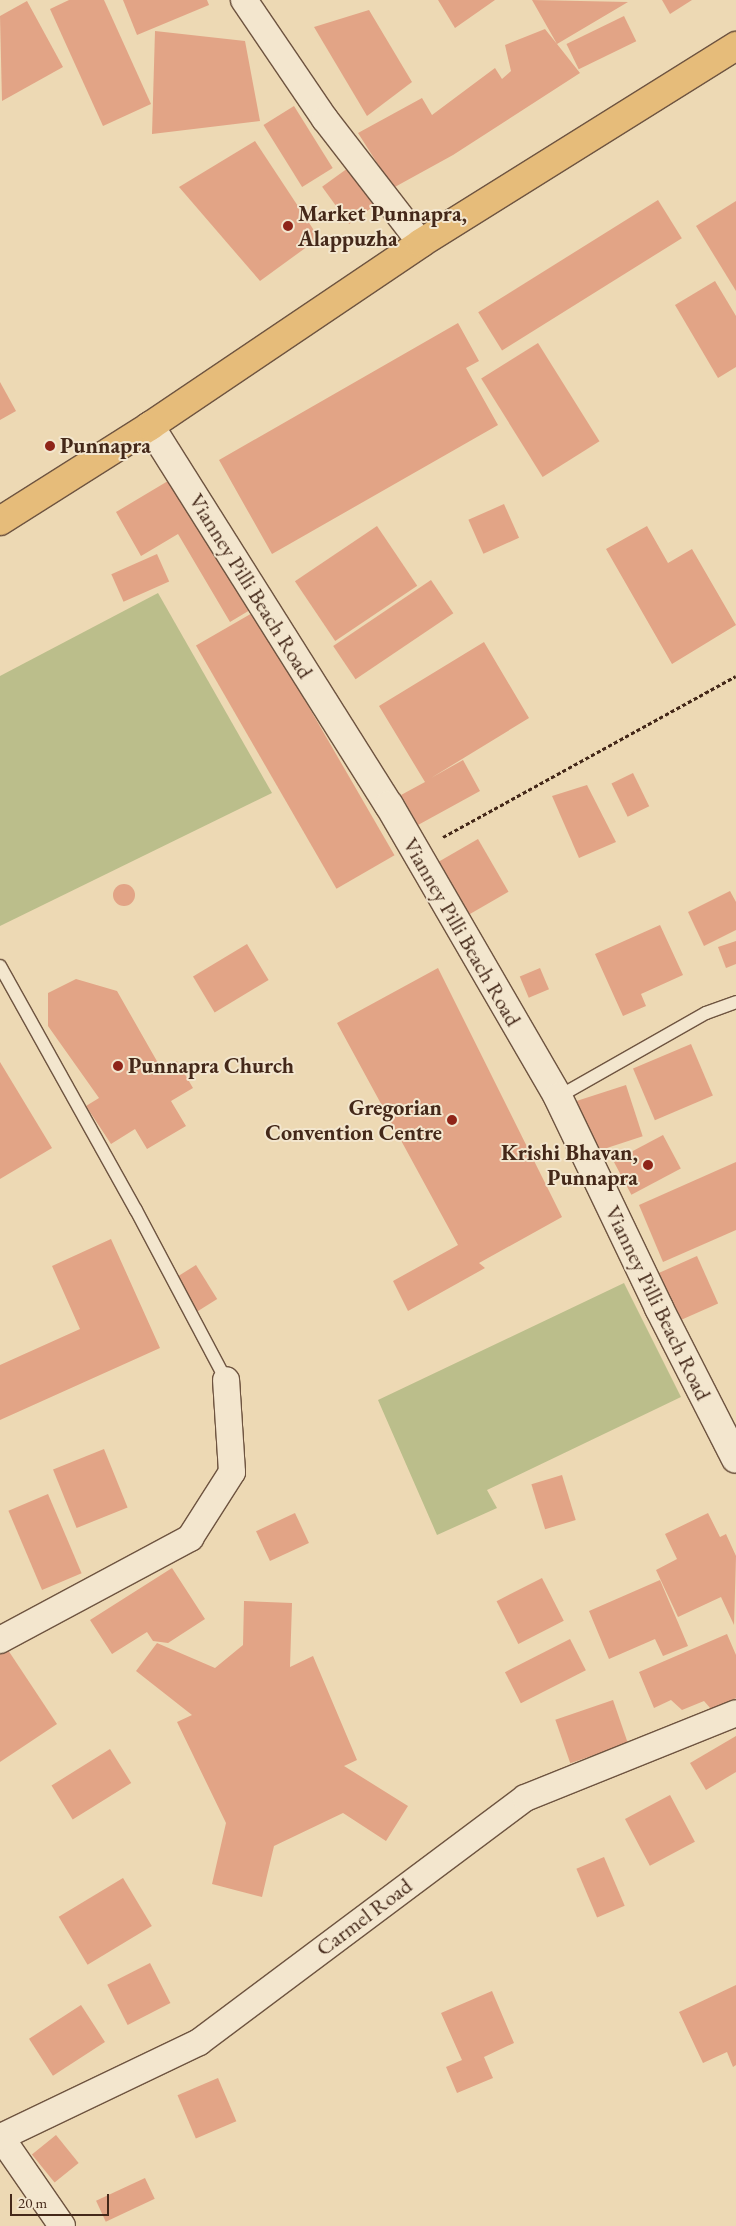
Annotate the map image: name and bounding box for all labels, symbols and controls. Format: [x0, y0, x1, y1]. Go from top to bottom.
place label: Market Punnapra, Alappuzha [298, 200, 467, 252]
marker: Market Punnapra, Alappuzha [282, 220, 294, 232]
place label: Punnapra [60, 433, 151, 459]
marker: Punnapra [44, 440, 56, 452]
street label: Vianney Pilli Beach Road [183, 489, 319, 683]
street label: Vianney Pilli Beach Road [397, 833, 527, 1031]
place label: Punnapra Church [128, 1053, 294, 1079]
marker: Punnapra Church [112, 1060, 124, 1072]
place label: Gregorian Convention Centre [265, 1094, 442, 1146]
marker: Gregorian Convention Centre [446, 1114, 458, 1126]
place label: Krishi Bhavan, Punnapra [501, 1139, 638, 1190]
marker: Krishi Bhavan, Punnapra [642, 1159, 654, 1171]
street label: Vianney Pilli Beach Road [599, 1201, 717, 1405]
street label: Carmel Road [311, 1872, 417, 1962]
scale bar [12, 2184, 111, 2216]
text: 20 m [18, 2193, 47, 2212]

